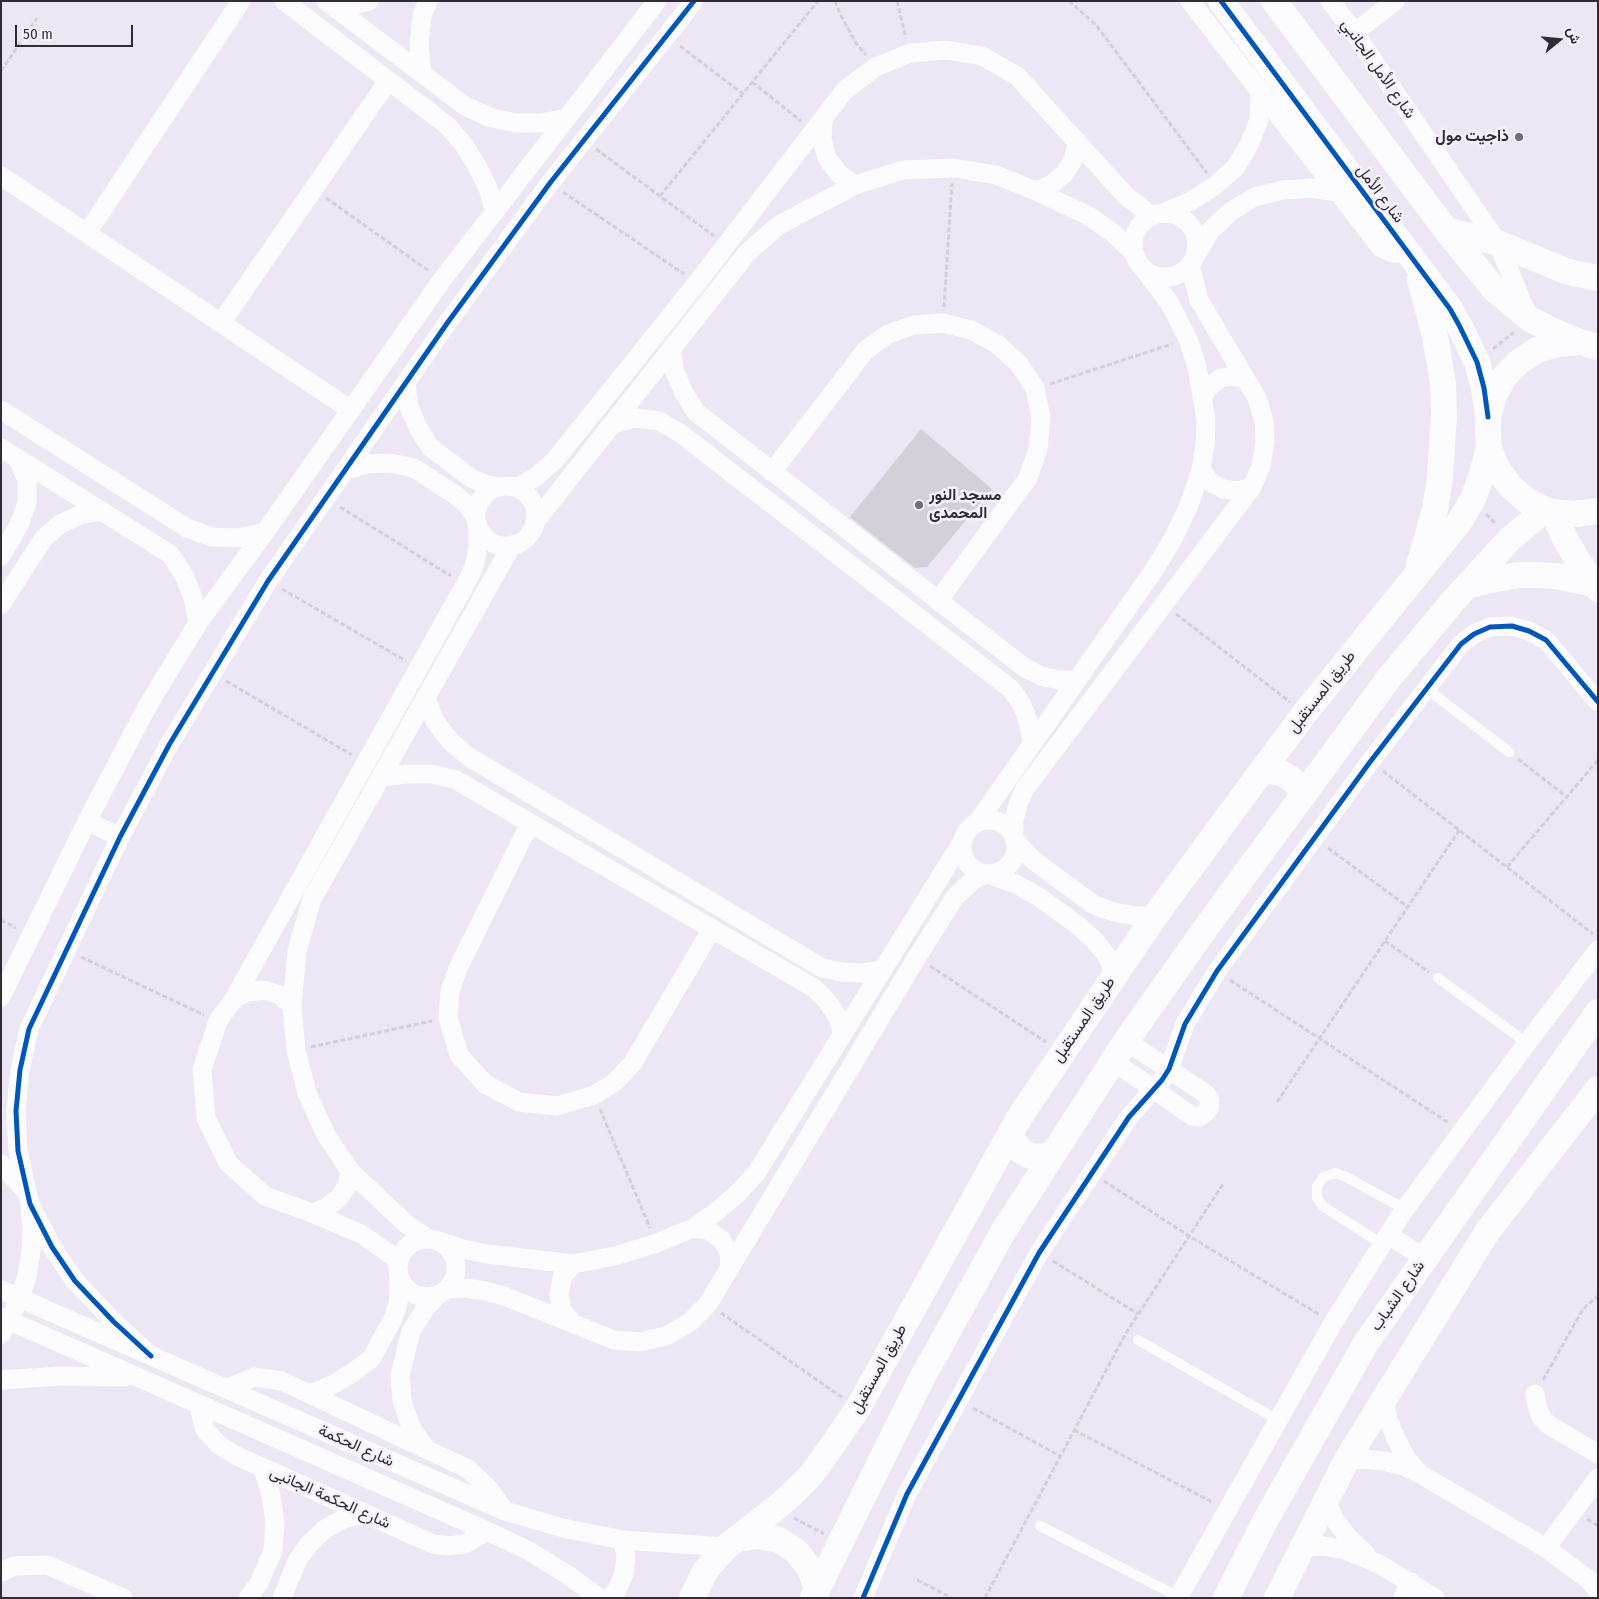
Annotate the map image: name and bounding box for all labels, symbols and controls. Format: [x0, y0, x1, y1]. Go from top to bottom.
scale bar [18, 15, 135, 47]
north arrow [1534, 15, 1584, 65]
street label: شارع الأمل الجانبي [1337, 16, 1419, 122]
text: 50 m [23, 25, 53, 43]
text: ش [1563, 25, 1584, 46]
place label: ذاجيت مول [1435, 127, 1509, 147]
marker: ذاجيت مول [1513, 131, 1525, 143]
street label: شارع الأمل [1352, 161, 1408, 227]
place label: مسجد النور المحمدى [929, 486, 1001, 524]
marker: مسجد النور المحمدى [913, 499, 925, 511]
street label: طريق المستقبل [1284, 647, 1360, 737]
street label: طريق المستقبل [1048, 974, 1120, 1066]
street label: شارع الشباب [1367, 1257, 1429, 1335]
street label: طريق المستقبل [847, 1321, 911, 1417]
street label: شارع الحكمة [315, 1421, 397, 1471]
street label: شارع الحكمة الجانبى [267, 1463, 393, 1533]

